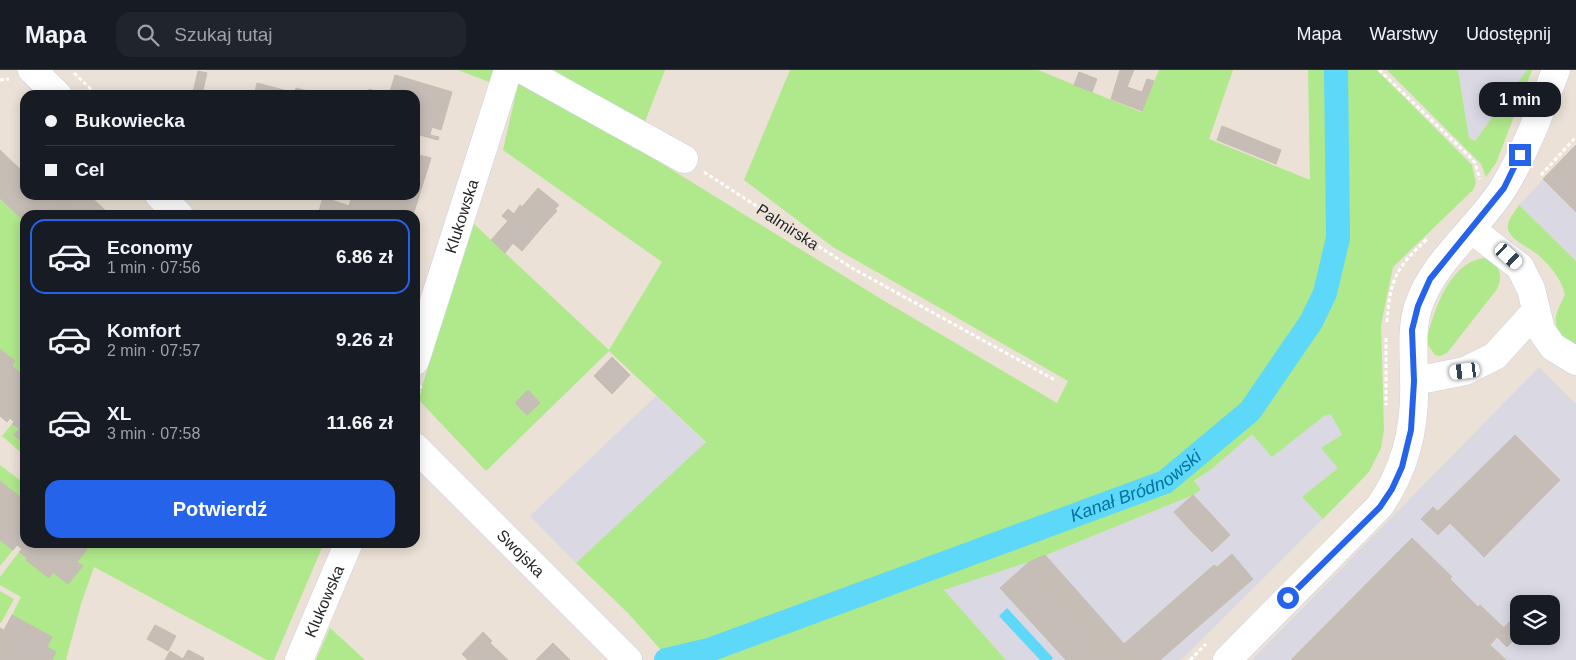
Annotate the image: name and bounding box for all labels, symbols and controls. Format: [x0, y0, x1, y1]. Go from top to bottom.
search box [116, 12, 466, 57]
text: Mapa [25, 21, 86, 48]
icon: search [134, 21, 162, 49]
text: Szukaj tutaj [174, 24, 273, 45]
text: Mapa [1297, 24, 1342, 44]
text: Warstwy [1370, 24, 1438, 44]
text: Udostępnij [1466, 24, 1551, 44]
callout: 1 min [1479, 82, 1561, 118]
text: 1 min [1499, 91, 1541, 108]
text: Bukowiecka [75, 110, 185, 131]
route end [1509, 144, 1531, 166]
text: Cel [75, 159, 105, 180]
street label: Klukowska [442, 177, 481, 255]
street label: Palmirska [754, 200, 822, 253]
icon: car [47, 234, 92, 279]
text: Economy [107, 237, 193, 258]
car [1492, 240, 1525, 272]
text: 6.86 zł [336, 246, 393, 267]
text: 1 min · 07:56 [107, 259, 200, 276]
icon: car [47, 317, 92, 362]
text: Komfort [107, 320, 181, 341]
text: 9.26 zł [336, 329, 393, 350]
text: 2 min · 07:57 [107, 342, 200, 359]
car [1449, 362, 1480, 380]
icon: car [47, 400, 92, 445]
text: XL [107, 403, 131, 424]
text: 11.66 zł [326, 412, 393, 433]
text: 3 min · 07:58 [107, 425, 200, 442]
water label: Kanał Bródnowski [1068, 445, 1206, 526]
button: Potwierdź [45, 480, 395, 538]
street label: Swojska [494, 526, 548, 580]
street label: Klukowska [301, 562, 347, 640]
route start [1277, 587, 1299, 609]
map controls [1510, 595, 1560, 645]
button: layers [1510, 595, 1560, 645]

